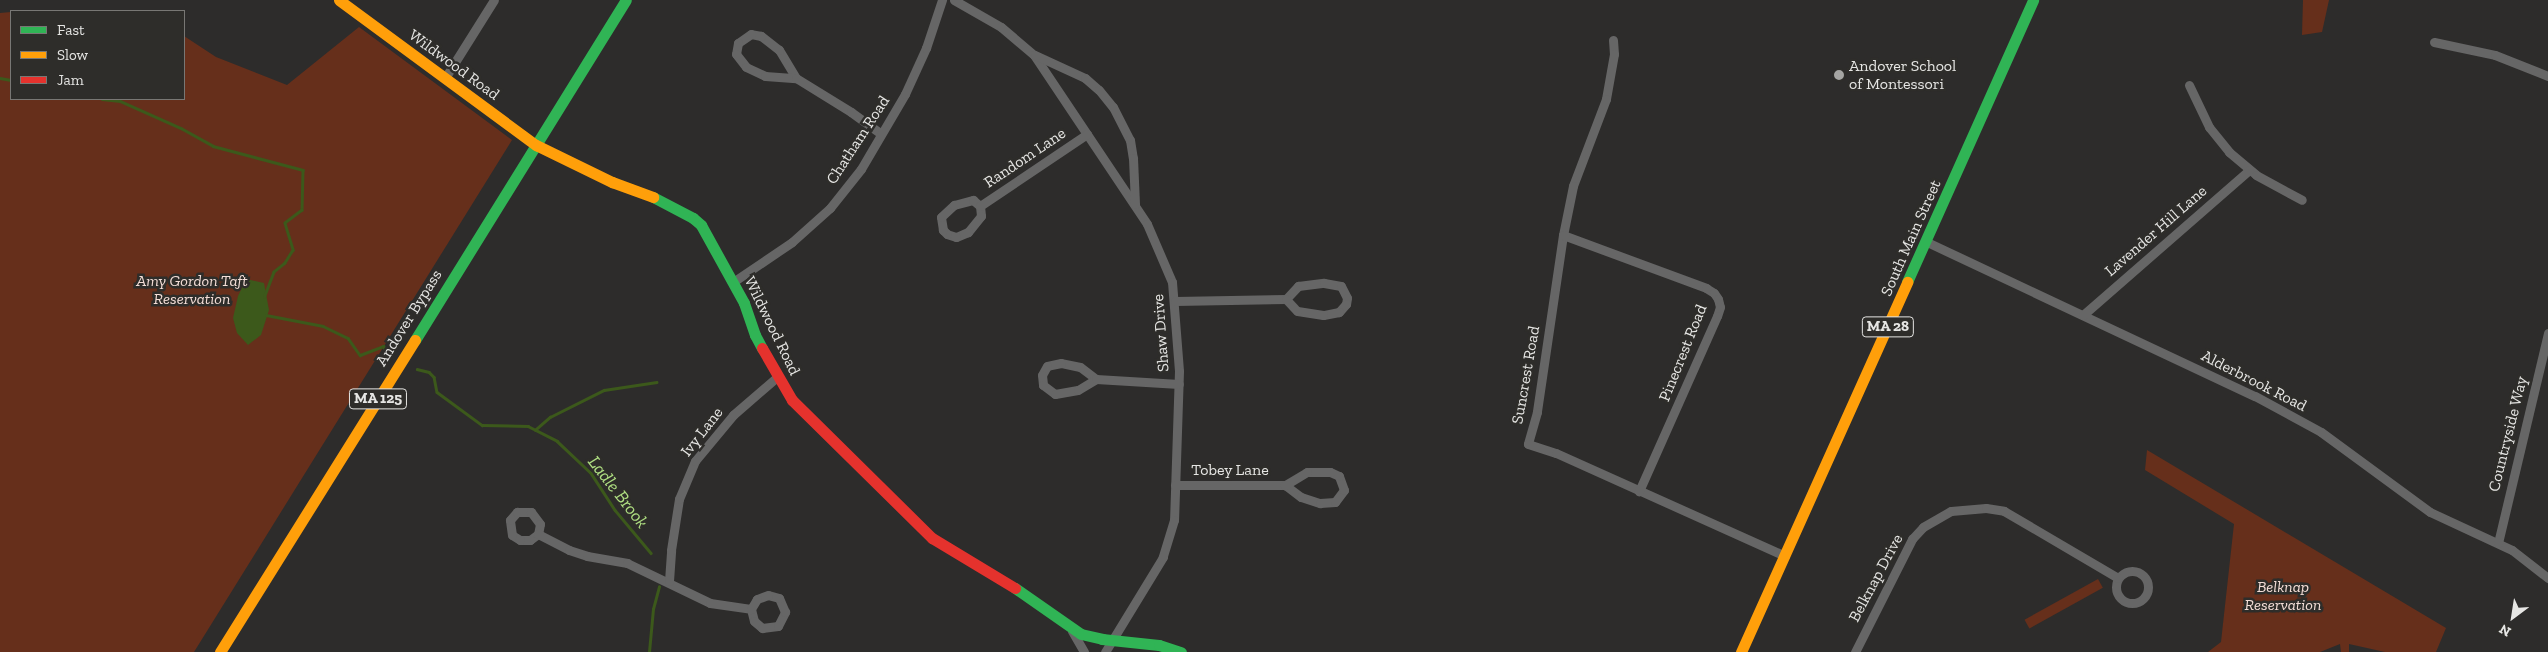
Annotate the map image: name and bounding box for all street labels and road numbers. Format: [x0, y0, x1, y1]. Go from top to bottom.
street label: Wildwood Road [405, 26, 503, 104]
street label: Chatham Road [822, 92, 894, 188]
street label: Random Lane [981, 124, 1069, 192]
street label: South Main Street [1877, 177, 1945, 299]
street label: Lavender Hill Lane [2101, 181, 2211, 281]
street label: Andover Bypass [372, 266, 446, 370]
street label: Wildwood Road [740, 274, 804, 378]
street label: Shaw Drive [1149, 293, 1173, 373]
street label: Pinecrest Road [1655, 302, 1711, 404]
road number: MA 28 [1860, 314, 1916, 340]
street label: Suncrest Road [1508, 324, 1544, 426]
street label: Alderbrook Road [2198, 346, 2310, 416]
street label: Countryside Way [2484, 374, 2532, 494]
road number: MA 125 [348, 386, 408, 412]
street label: Ivy Lane [677, 403, 727, 461]
street label: Tobey Lane [1191, 460, 1269, 480]
street label: Belknap Drive [1845, 531, 1907, 625]

